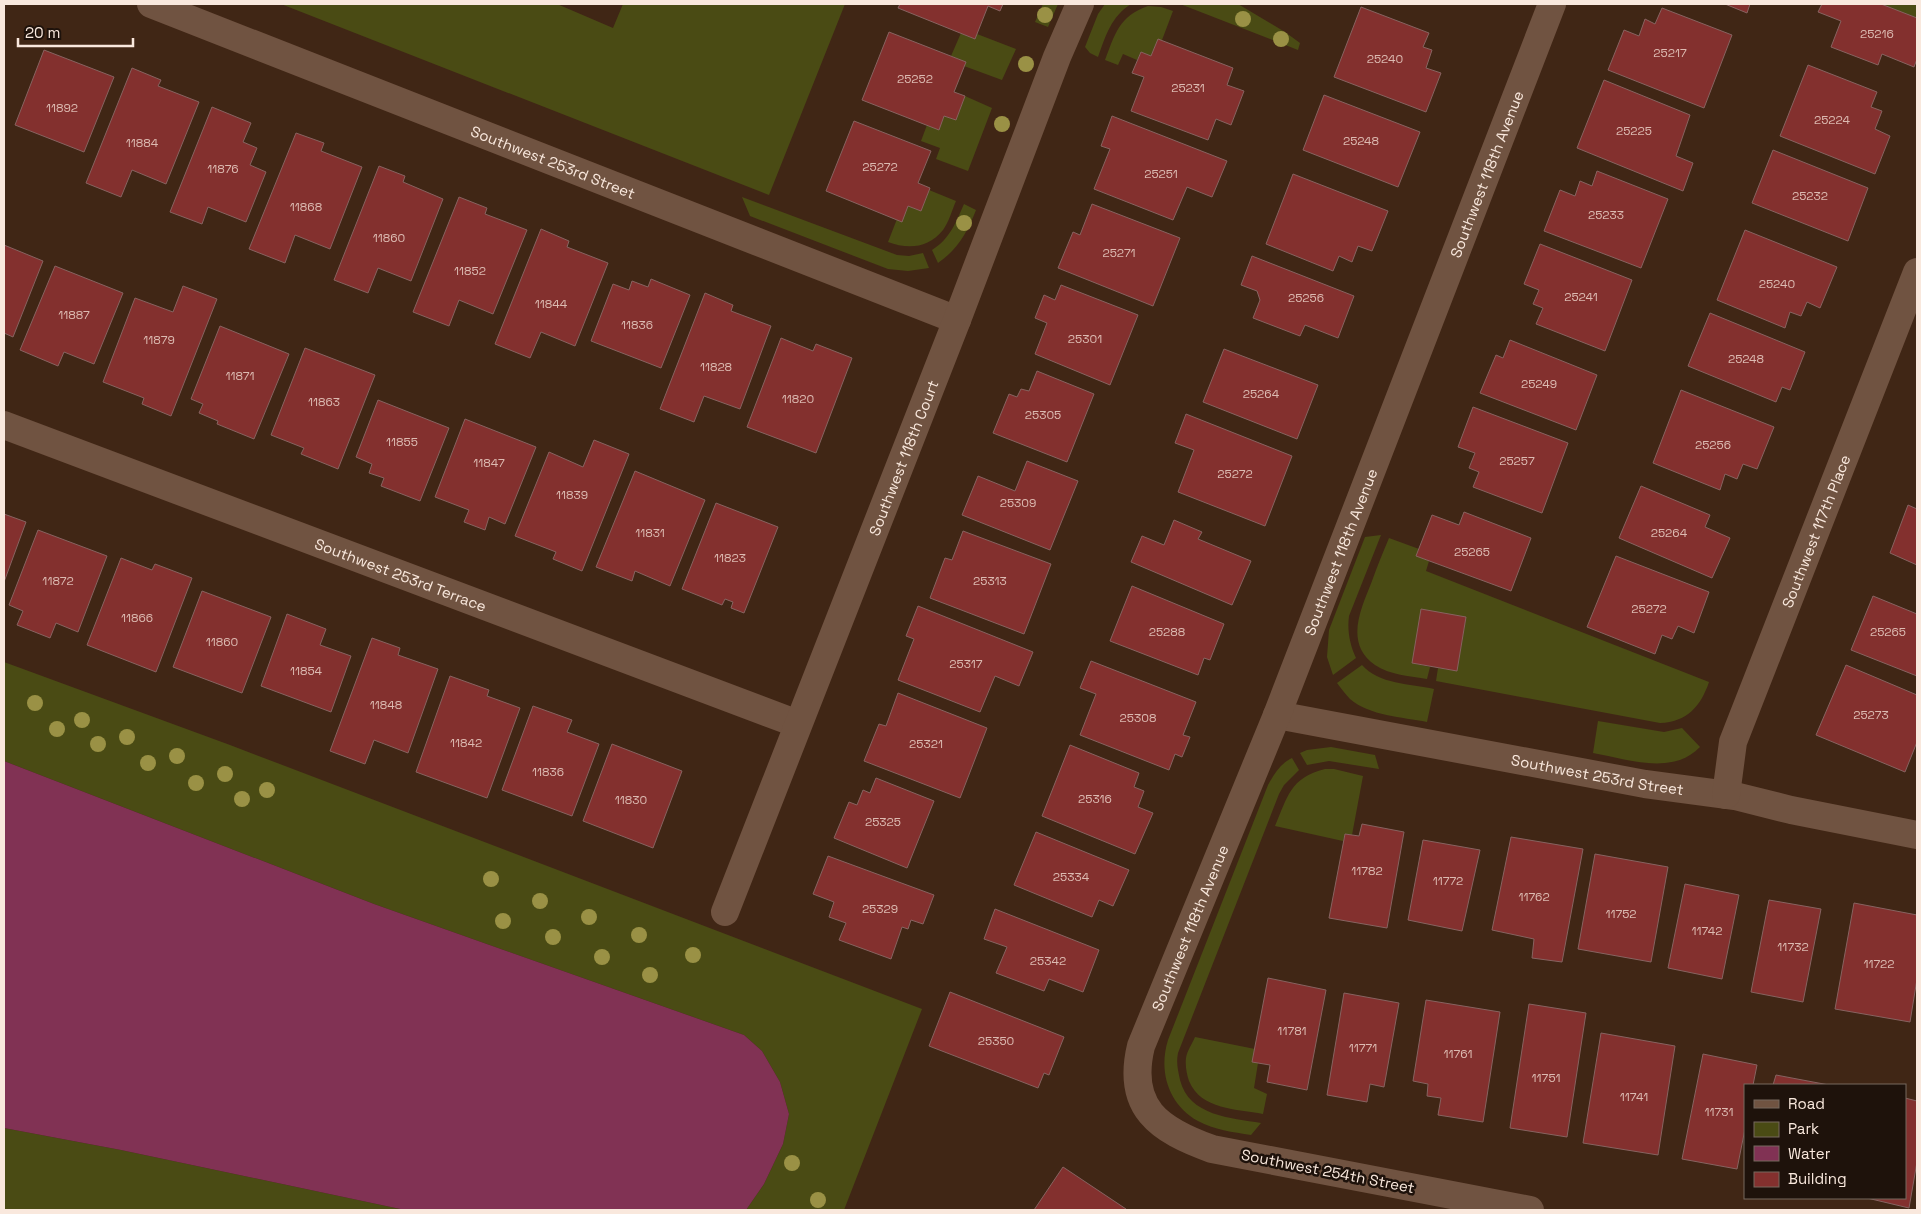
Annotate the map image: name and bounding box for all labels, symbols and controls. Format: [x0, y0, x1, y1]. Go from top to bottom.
scale bar [18, 15, 132, 47]
text: 20 m [25, 23, 60, 42]
house number: 25216 [1860, 26, 1894, 42]
house number: 25217 [1653, 45, 1687, 61]
house number: 25240 [1367, 51, 1403, 67]
house number: 25252 [897, 71, 933, 87]
house number: 25231 [1171, 80, 1205, 96]
street label: Southwest 118th Avenue [1445, 88, 1527, 260]
house number: 11892 [46, 100, 78, 116]
house number: 25224 [1814, 112, 1850, 128]
street label: Southwest 253rd Street [468, 121, 638, 202]
house number: 25225 [1616, 123, 1652, 139]
house number: 25248 [1343, 133, 1379, 149]
house number: 11884 [126, 135, 159, 151]
house number: 25272 [862, 159, 898, 175]
house number: 11876 [207, 161, 239, 177]
house number: 25251 [1144, 166, 1178, 182]
house number: 25232 [1792, 188, 1828, 204]
house number: 11868 [290, 199, 322, 215]
house number: 25233 [1588, 207, 1624, 223]
house number: 11860 [373, 230, 405, 246]
house number: 25271 [1102, 245, 1136, 261]
house number: 11852 [454, 263, 486, 279]
house number: 25240 [1759, 276, 1795, 292]
house number: 25241 [1564, 289, 1598, 305]
house number: 25256 [1288, 290, 1324, 306]
house number: 11844 [535, 296, 568, 312]
house number: 11887 [58, 307, 90, 323]
house number: 11836 [621, 317, 653, 333]
house number: 25301 [1068, 331, 1102, 347]
house number: 11879 [143, 332, 175, 348]
house number: 25248 [1728, 351, 1764, 367]
house number: 11828 [700, 359, 732, 375]
house number: 11871 [225, 368, 255, 384]
house number: 25249 [1521, 376, 1557, 392]
street label: Southwest 118th Court [864, 377, 942, 538]
house number: 25264 [1243, 386, 1280, 402]
house number: 11820 [782, 391, 814, 407]
house number: 11863 [308, 394, 340, 410]
house number: 25305 [1025, 407, 1061, 423]
house number: 11855 [386, 434, 418, 450]
house number: 25256 [1695, 437, 1731, 453]
street label: Southwest 117th Place [1777, 452, 1854, 610]
house number: 25257 [1499, 453, 1535, 469]
house number: 11847 [473, 455, 505, 471]
street label: Southwest 118th Avenue [1299, 465, 1381, 638]
house number: 25272 [1217, 466, 1253, 482]
house number: 11839 [556, 487, 588, 503]
house number: 25309 [1000, 495, 1036, 511]
house number: 11831 [635, 525, 665, 541]
house number: 25264 [1651, 525, 1688, 541]
street label: Southwest 253rd Terrace [312, 533, 490, 615]
house number: 25265 [1454, 544, 1490, 560]
house number: 11823 [714, 550, 746, 566]
house number: 11872 [42, 573, 74, 589]
house number: 25313 [973, 573, 1007, 589]
house number: 25272 [1631, 601, 1667, 617]
house number: 11866 [121, 610, 153, 626]
house number: 25288 [1149, 624, 1185, 640]
house number: 25265 [1870, 624, 1906, 640]
house number: 11860 [206, 634, 238, 650]
house number: 25317 [949, 656, 983, 672]
house number: 11854 [290, 663, 323, 679]
house number: 11848 [370, 697, 402, 713]
house number: 25273 [1853, 707, 1889, 723]
house number: 25308 [1120, 710, 1156, 726]
house number: 11842 [450, 735, 482, 751]
house number: 25321 [909, 736, 943, 752]
street label: Southwest 253rd Street [1510, 750, 1685, 799]
house number: 11836 [532, 764, 564, 780]
house number: 25316 [1078, 791, 1112, 807]
house number: 11830 [615, 792, 647, 808]
house number: 25325 [865, 814, 901, 830]
street label: Southwest 118th Avenue [1147, 842, 1232, 1014]
house number: 11782 [1351, 863, 1383, 879]
house number: 25334 [1053, 869, 1090, 885]
house number: 11772 [1433, 873, 1463, 889]
house number: 11762 [1518, 889, 1550, 905]
house number: 25329 [862, 901, 898, 917]
house number: 11752 [1605, 906, 1637, 922]
house number: 11742 [1692, 923, 1722, 939]
house number: 11732 [1777, 939, 1809, 955]
house number: 25342 [1030, 953, 1066, 969]
house number: 11722 [1863, 956, 1895, 972]
house number: 11781 [1277, 1023, 1307, 1039]
house number: 25350 [978, 1033, 1014, 1049]
house number: 11771 [1349, 1040, 1377, 1056]
house number: 11761 [1443, 1046, 1473, 1062]
house number: 11751 [1532, 1070, 1560, 1086]
legend [1744, 1084, 1906, 1199]
house number: 11741 [1620, 1089, 1648, 1105]
text: Road [1788, 1094, 1825, 1113]
house number: 11731 [1705, 1104, 1733, 1120]
text: Park [1788, 1119, 1819, 1138]
text: Water [1788, 1144, 1831, 1163]
street label: Southwest 254th Street [1240, 1145, 1416, 1197]
text: Building [1788, 1169, 1847, 1188]

